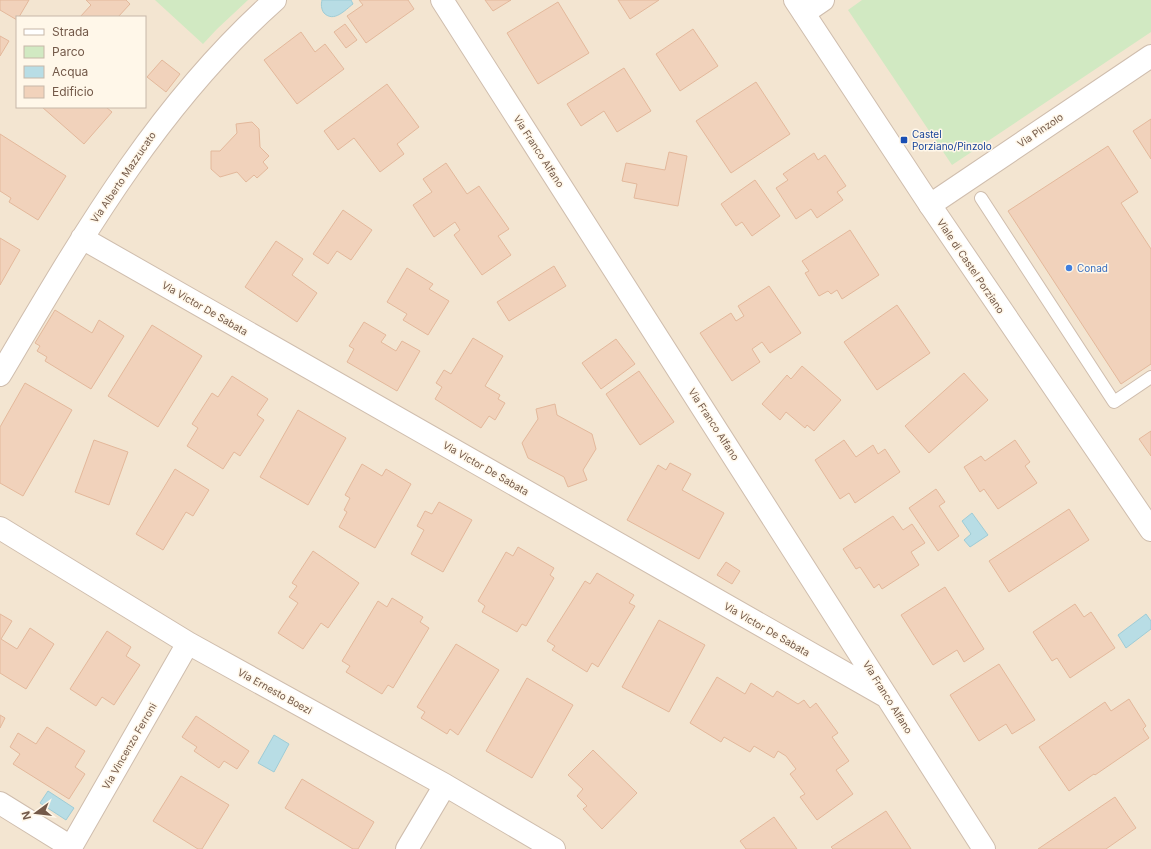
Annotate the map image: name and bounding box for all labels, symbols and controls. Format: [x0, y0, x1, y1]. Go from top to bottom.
legend [16, 16, 146, 108]
text: Strada [52, 24, 89, 39]
text: Parco [52, 44, 85, 59]
text: Acqua [52, 64, 88, 79]
text: Edificio [52, 84, 94, 99]
street label: Via Pinzolo [1015, 110, 1065, 150]
street label: Via Franco Alfano [511, 113, 567, 189]
place label: Castel Porziano/Pinzolo [912, 128, 992, 152]
street label: Via Alberto Mazzucato [88, 129, 158, 225]
marker: Castel Porziano/Pinzolo [899, 135, 909, 145]
street label: Viale di Castel Porziano [935, 216, 1007, 316]
place label: Conad [1077, 262, 1108, 274]
marker: Conad [1064, 263, 1074, 273]
street label: Via Victor De Sabata [160, 279, 250, 337]
street label: Via Franco Alfano [686, 386, 742, 462]
street label: Via Victor De Sabata [441, 439, 531, 497]
street label: Via Victor De Sabata [722, 600, 812, 658]
street label: Via Franco Alfano [861, 658, 915, 736]
street label: Via Ernesto Boezi [236, 666, 314, 716]
street label: Via Vincenzo Ferroni [99, 701, 159, 791]
north arrow [16, 793, 56, 833]
text: N [18, 810, 34, 821]

